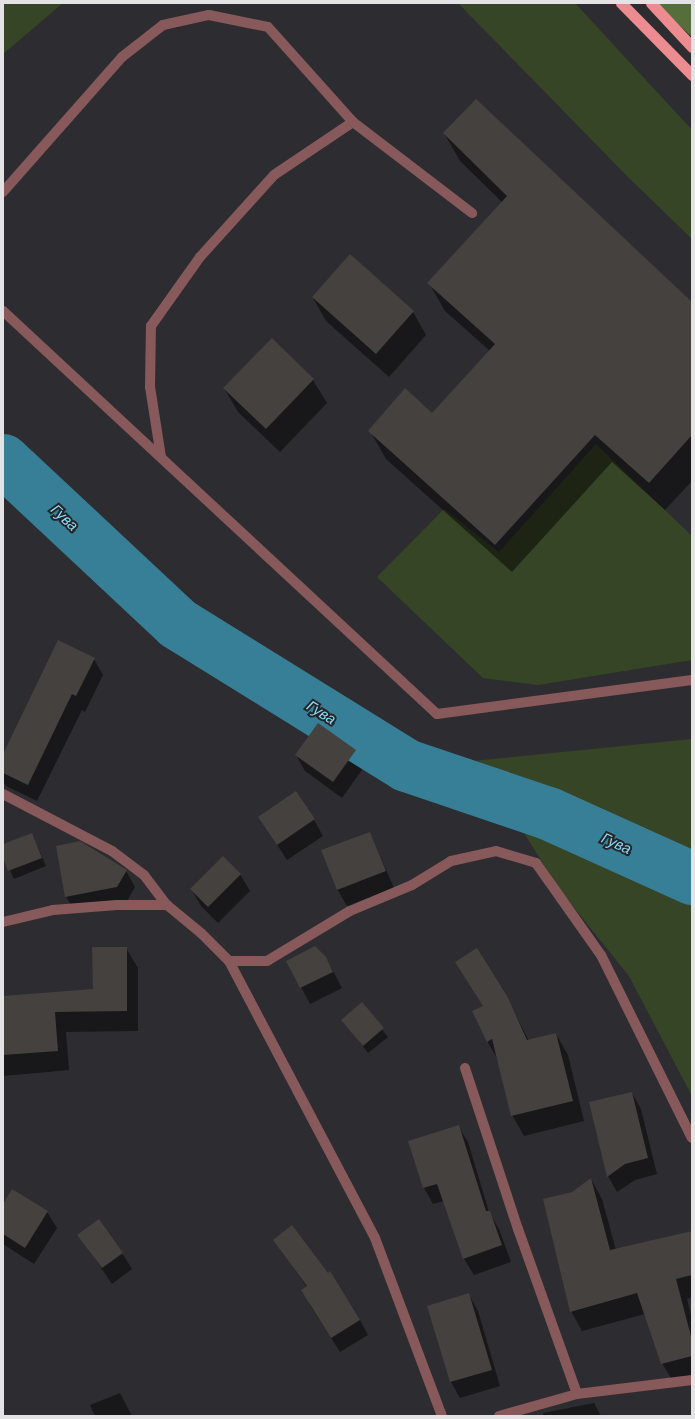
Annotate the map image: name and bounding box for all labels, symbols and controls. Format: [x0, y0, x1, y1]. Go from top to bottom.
water label: Гува [47, 501, 81, 535]
water label: Гува [303, 697, 339, 729]
water label: Гува [598, 830, 634, 858]

